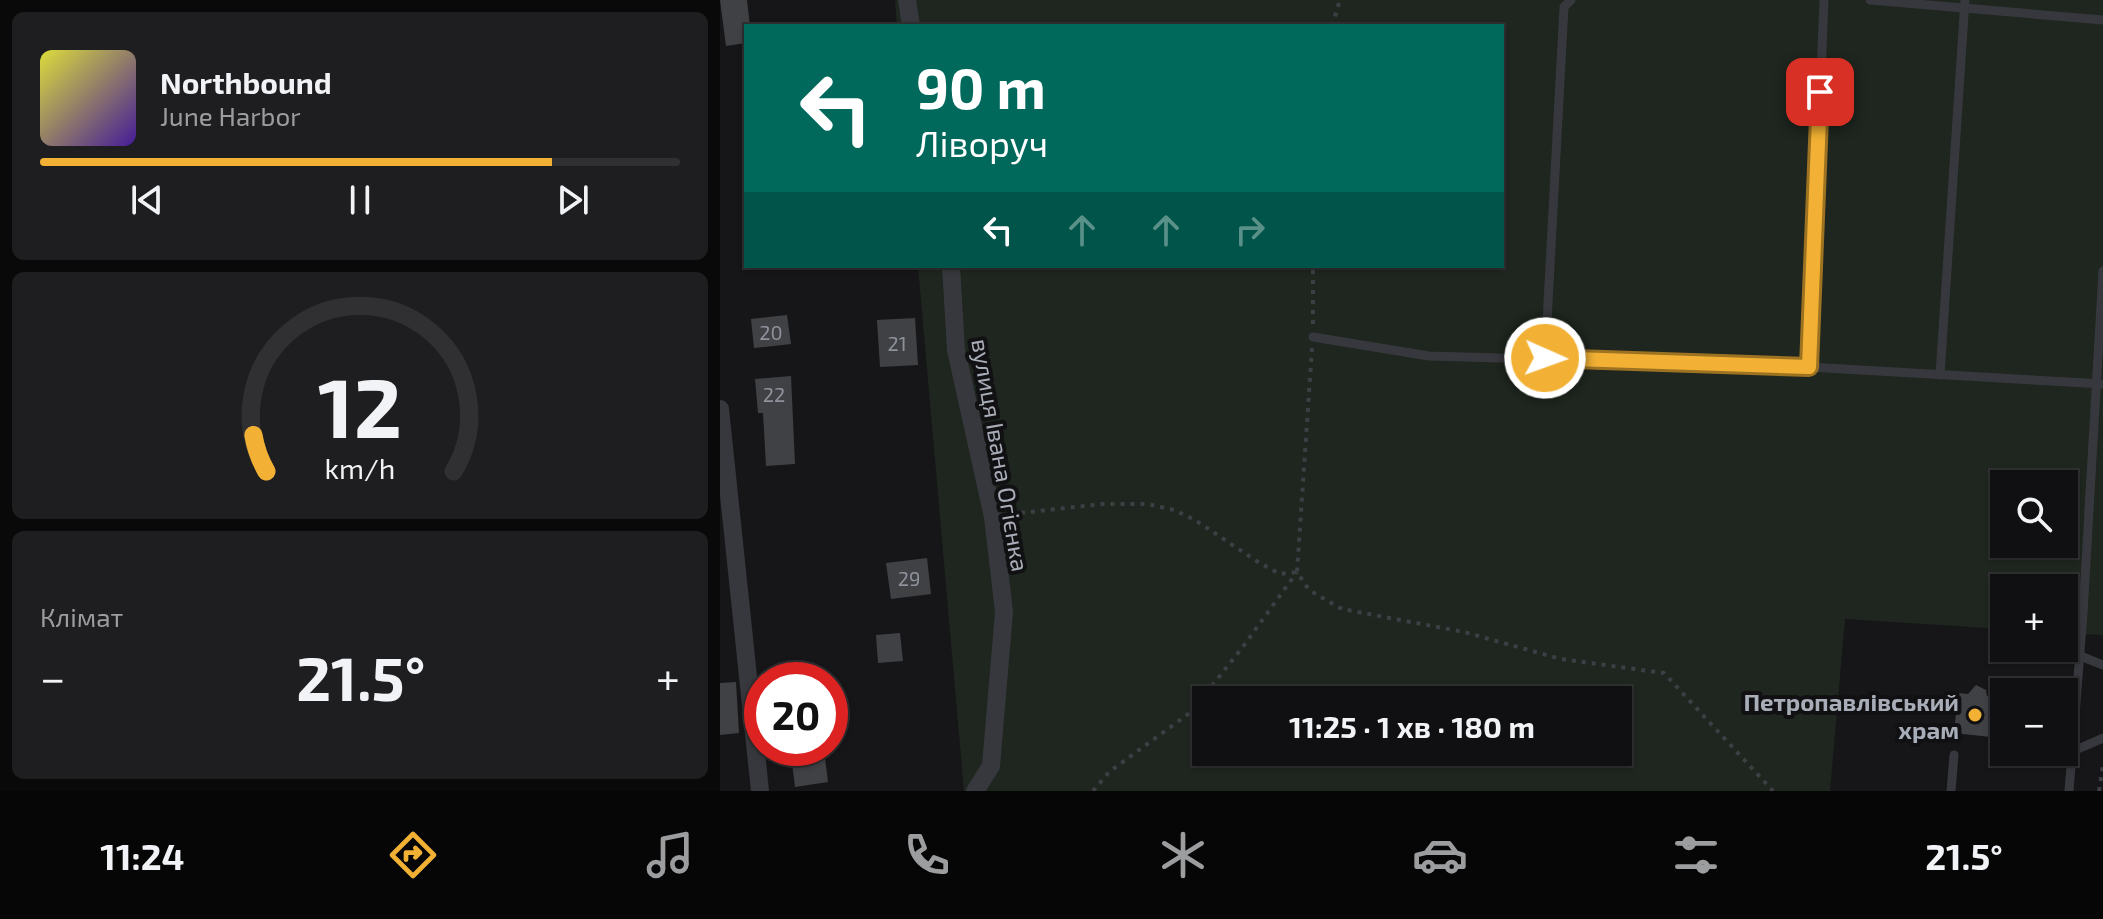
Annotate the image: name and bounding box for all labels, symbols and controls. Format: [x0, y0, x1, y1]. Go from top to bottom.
text: 90 m [916, 53, 1046, 120]
icon: left [784, 56, 888, 160]
pin [1786, 58, 1854, 126]
text: Northbound [160, 64, 332, 100]
icon: arrive [1798, 70, 1842, 114]
text: June Harbor [160, 100, 301, 131]
text: Ліворуч [916, 121, 1048, 164]
icon: previous [125, 178, 169, 222]
icon: pause [338, 178, 382, 222]
icon: next [551, 178, 595, 222]
icon: left [976, 208, 1020, 252]
icon: ahead [1060, 208, 1104, 252]
icon: ahead [1144, 208, 1188, 252]
icon: right [1228, 208, 1272, 252]
position arrow [1503, 316, 1587, 400]
house number: 20 [759, 320, 783, 344]
house number: 21 [887, 331, 907, 355]
street label: вулиця Івана Огієнка [965, 336, 1036, 574]
text: 12 [318, 354, 402, 454]
house number: 22 [763, 382, 785, 406]
text: km/h [325, 450, 395, 485]
map controls [1990, 470, 2078, 766]
button: search [1990, 470, 2078, 558]
house number: 29 [898, 566, 920, 590]
button: + [1990, 574, 2078, 662]
text: Клімат [40, 601, 123, 632]
text: 21.5° [296, 641, 425, 713]
text: − [40, 650, 66, 703]
text: + [656, 650, 680, 703]
speed limit sign: 20 [744, 662, 848, 766]
button: − [1990, 678, 2078, 766]
place label: Петропавлівський храм [1743, 687, 1959, 744]
marker: Петропавлівський храм [1966, 706, 1984, 724]
text: 11:25 · 1 хв · 180 m [1289, 708, 1535, 744]
icon: directions [385, 827, 441, 883]
icon: music [642, 827, 698, 883]
icon: phone [899, 827, 955, 883]
icon: climate [1155, 827, 1211, 883]
icon: car [1412, 827, 1468, 883]
icon: filters [1668, 827, 1724, 883]
text: 11:24 [100, 834, 185, 877]
text: 21.5° [1925, 834, 2003, 877]

